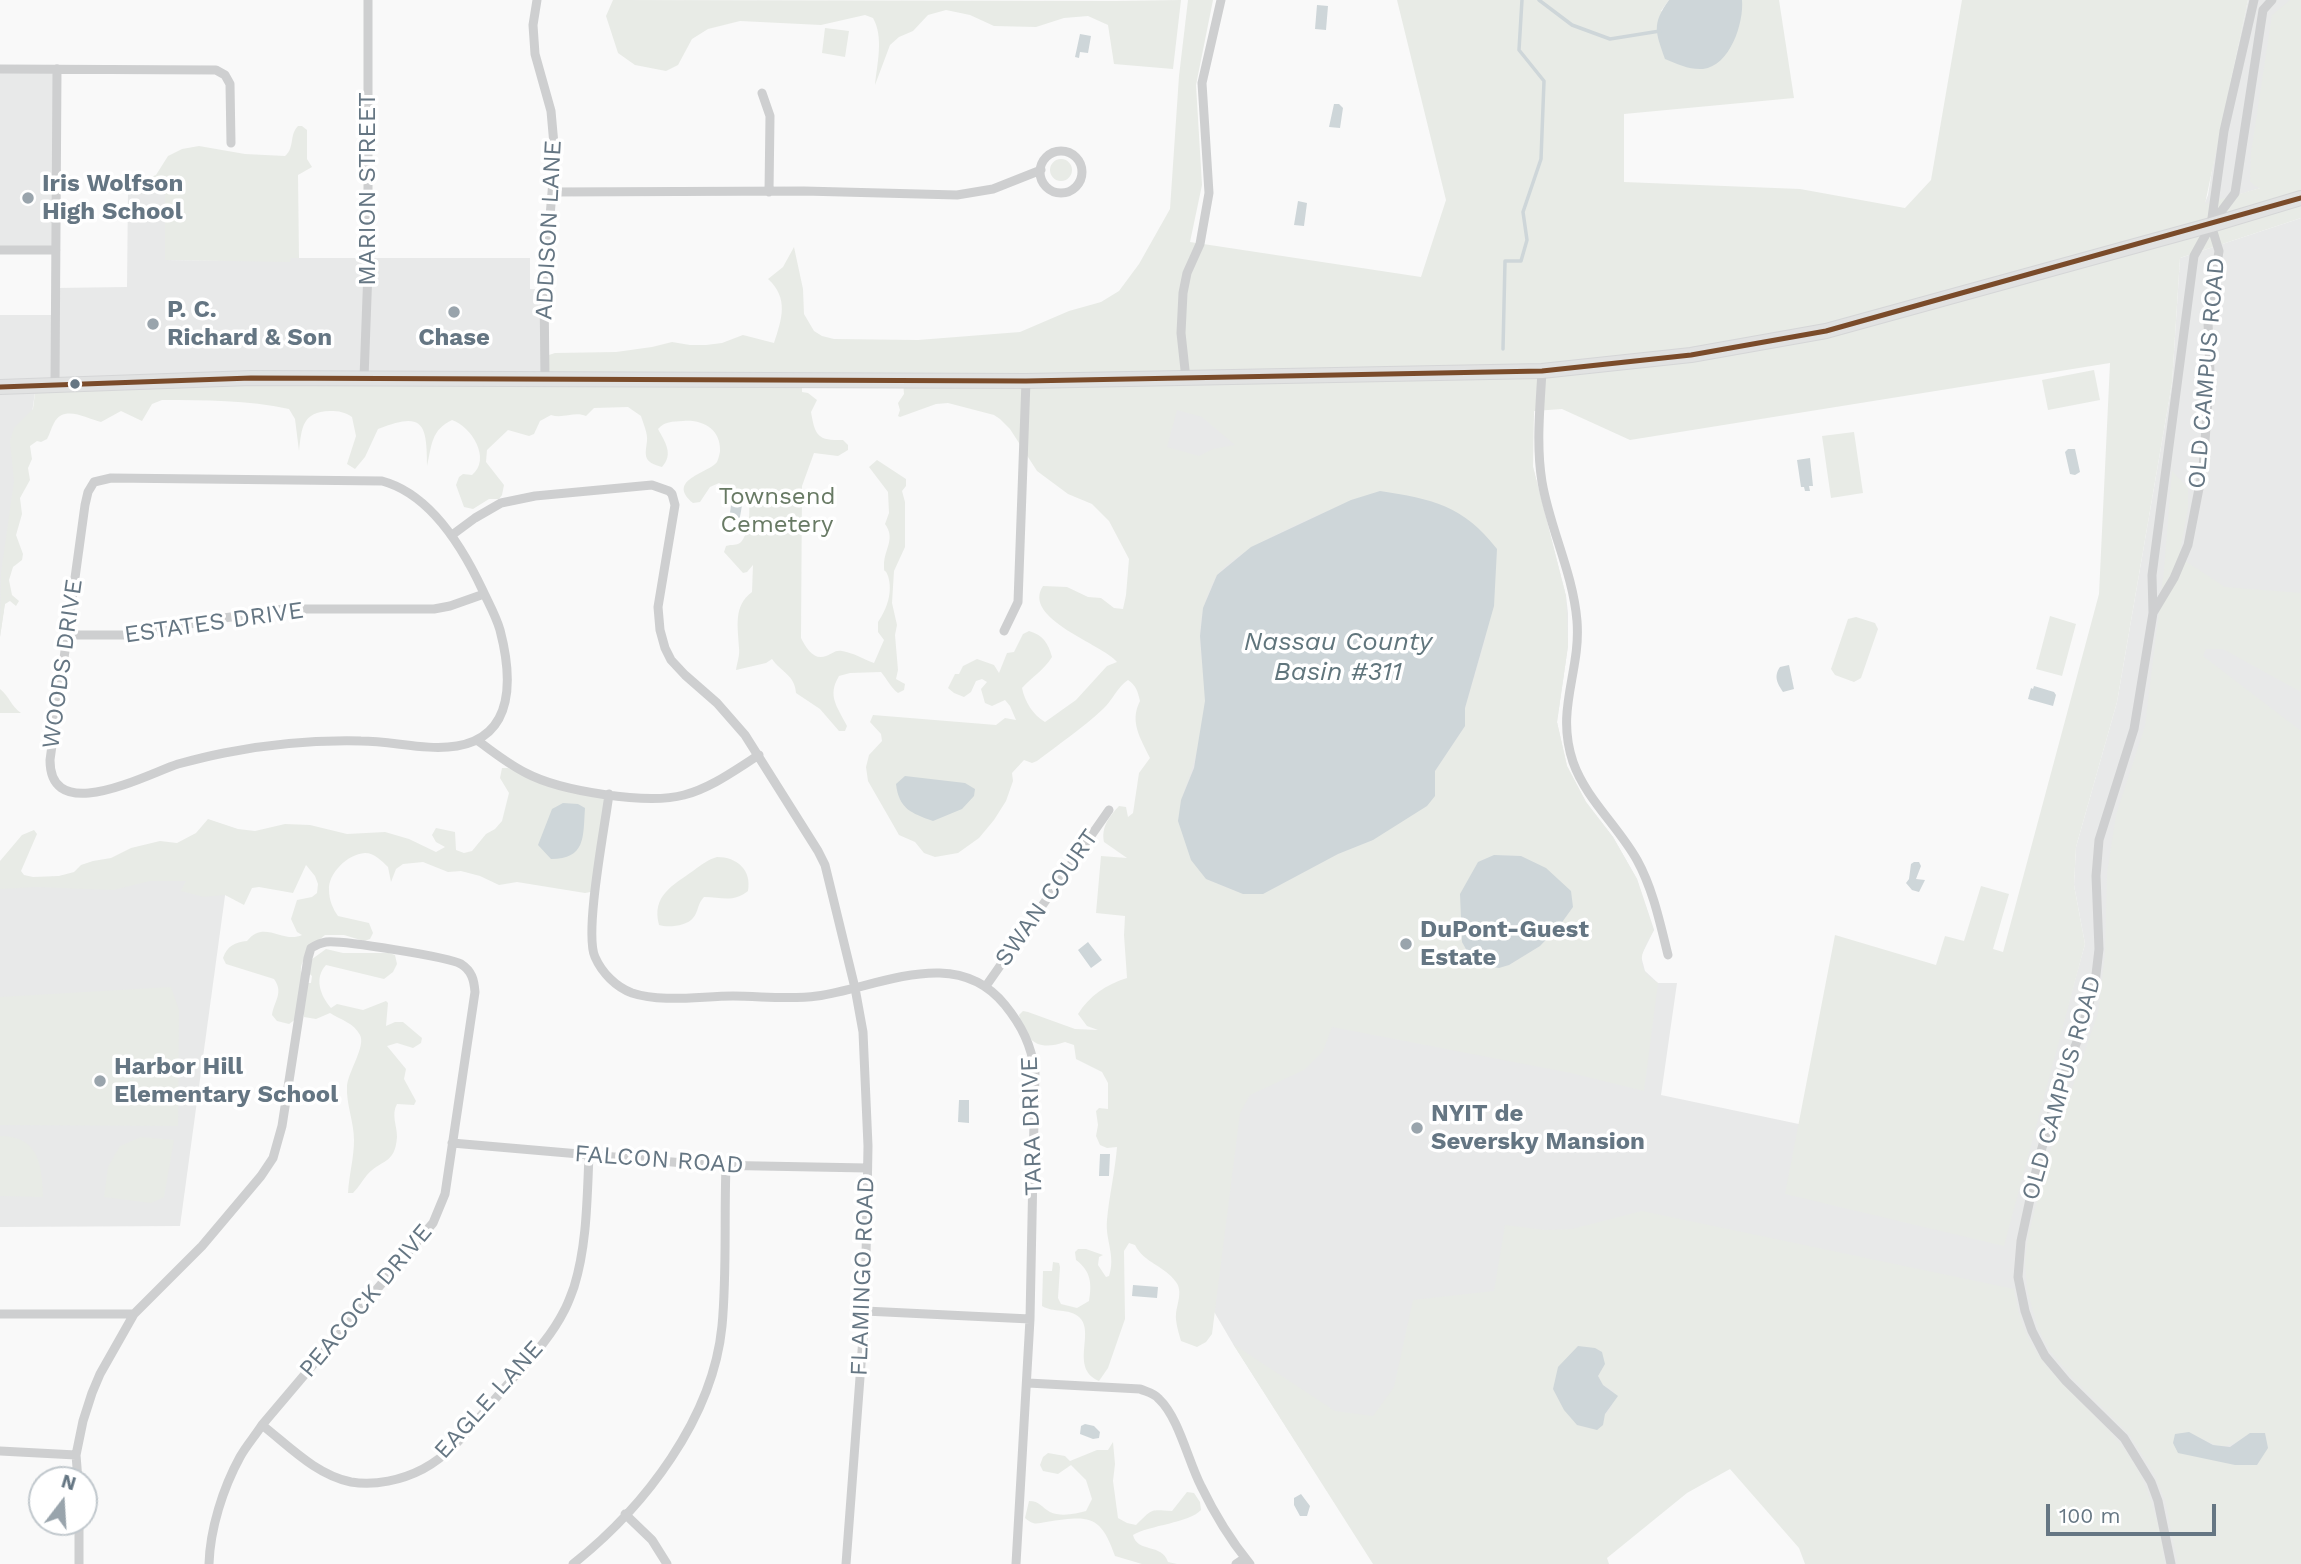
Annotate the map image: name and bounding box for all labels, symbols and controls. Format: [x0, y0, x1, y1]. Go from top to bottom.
street label: MARION STREET [354, 92, 382, 286]
street label: ADDISON LANE [530, 139, 568, 321]
place label: Iris Wolfson High School [42, 170, 183, 226]
marker: Iris Wolfson High School [20, 190, 36, 206]
street label: OLD CAMPUS ROAD [2183, 256, 2231, 490]
place label: P. C. Richard & Son [167, 296, 332, 352]
marker: Chase [446, 304, 462, 320]
marker: P. C. Richard & Son [145, 316, 161, 332]
place label: Chase [418, 324, 490, 352]
unlabelled marker [68, 377, 82, 391]
park label: Townsend Cemetery [718, 483, 836, 539]
street label: WOODS DRIVE [37, 577, 89, 751]
street label: ESTATES DRIVE [123, 596, 305, 650]
water label: Nassau County Basin #311 [1244, 626, 1432, 688]
street label: SWAN COURT [989, 824, 1105, 972]
place label: DuPont-Guest Estate [1420, 916, 1589, 972]
marker: DuPont-Guest Estate [1398, 936, 1414, 952]
street label: OLD CAMPUS ROAD [2016, 972, 2108, 1204]
place label: Harbor Hill Elementary School [114, 1053, 338, 1109]
street label: TARA DRIVE [1015, 1056, 1049, 1196]
marker: Harbor Hill Elementary School [92, 1073, 108, 1089]
place label: NYIT de Seversky Mansion [1431, 1100, 1645, 1156]
marker: NYIT de Seversky Mansion [1409, 1120, 1425, 1136]
street label: FALCON ROAD [574, 1140, 744, 1180]
street label: FLAMINGO ROAD [845, 1176, 881, 1376]
street label: PEACOCK DRIVE [293, 1218, 439, 1384]
street label: EAGLE LANE [428, 1335, 550, 1465]
north arrow [28, 1466, 98, 1536]
text: N [59, 1469, 79, 1495]
scale bar [2049, 1490, 2219, 1534]
text: 100 m [2059, 1503, 2121, 1528]

